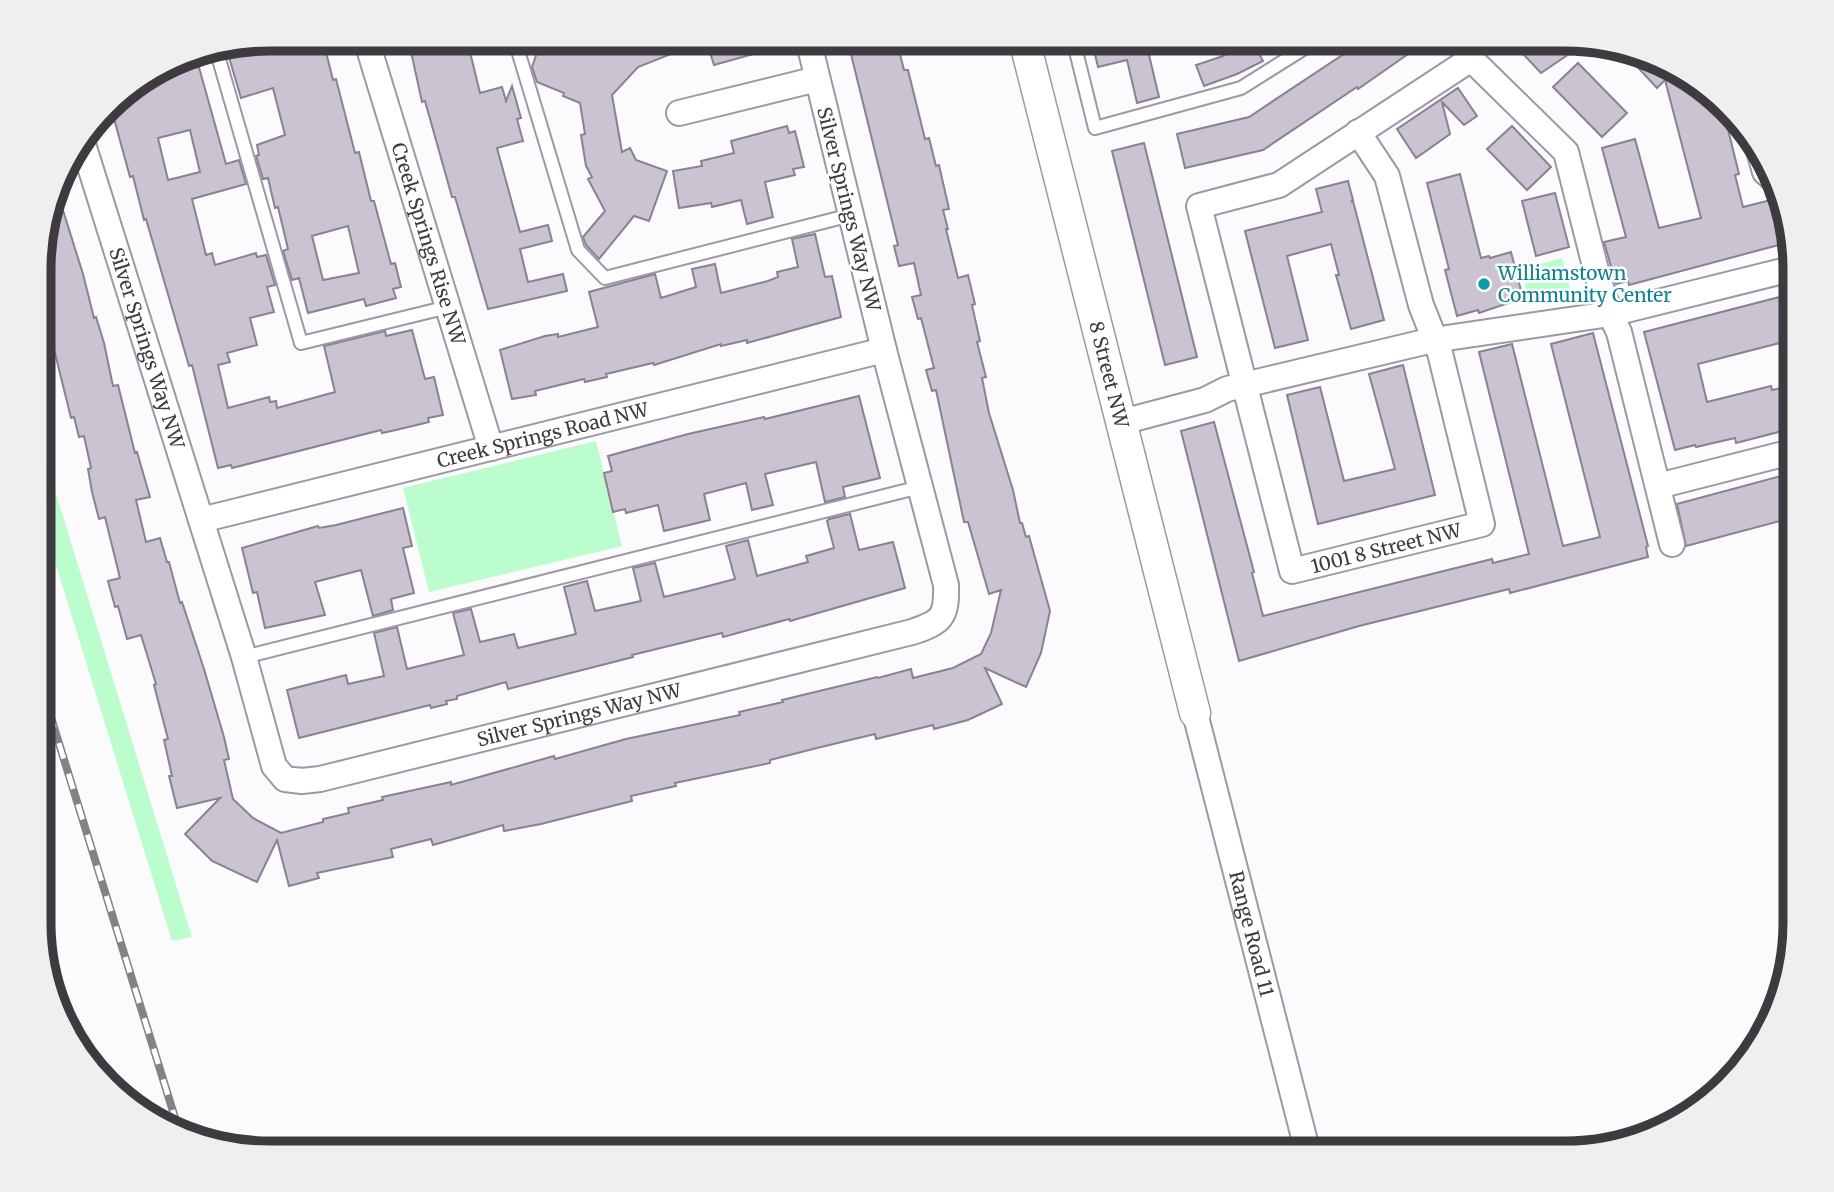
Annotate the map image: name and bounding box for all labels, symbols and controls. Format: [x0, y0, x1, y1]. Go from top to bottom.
street label: Silver Springs Way NW [812, 105, 886, 315]
street label: Creek Springs Rise NW [386, 140, 471, 348]
street label: Silver Springs Way NW [104, 244, 190, 453]
place label: Williamstown Community Center [1497, 261, 1672, 307]
marker: Williamstown Community Center [1476, 276, 1492, 292]
street label: 8 Street NW [1084, 319, 1134, 431]
street label: Creek Springs Road NW [434, 397, 652, 473]
street label: 1001 8 Street NW [1308, 517, 1465, 578]
street label: Silver Springs Way NW [474, 678, 685, 752]
street label: Range Road 11 [1224, 868, 1279, 1000]

